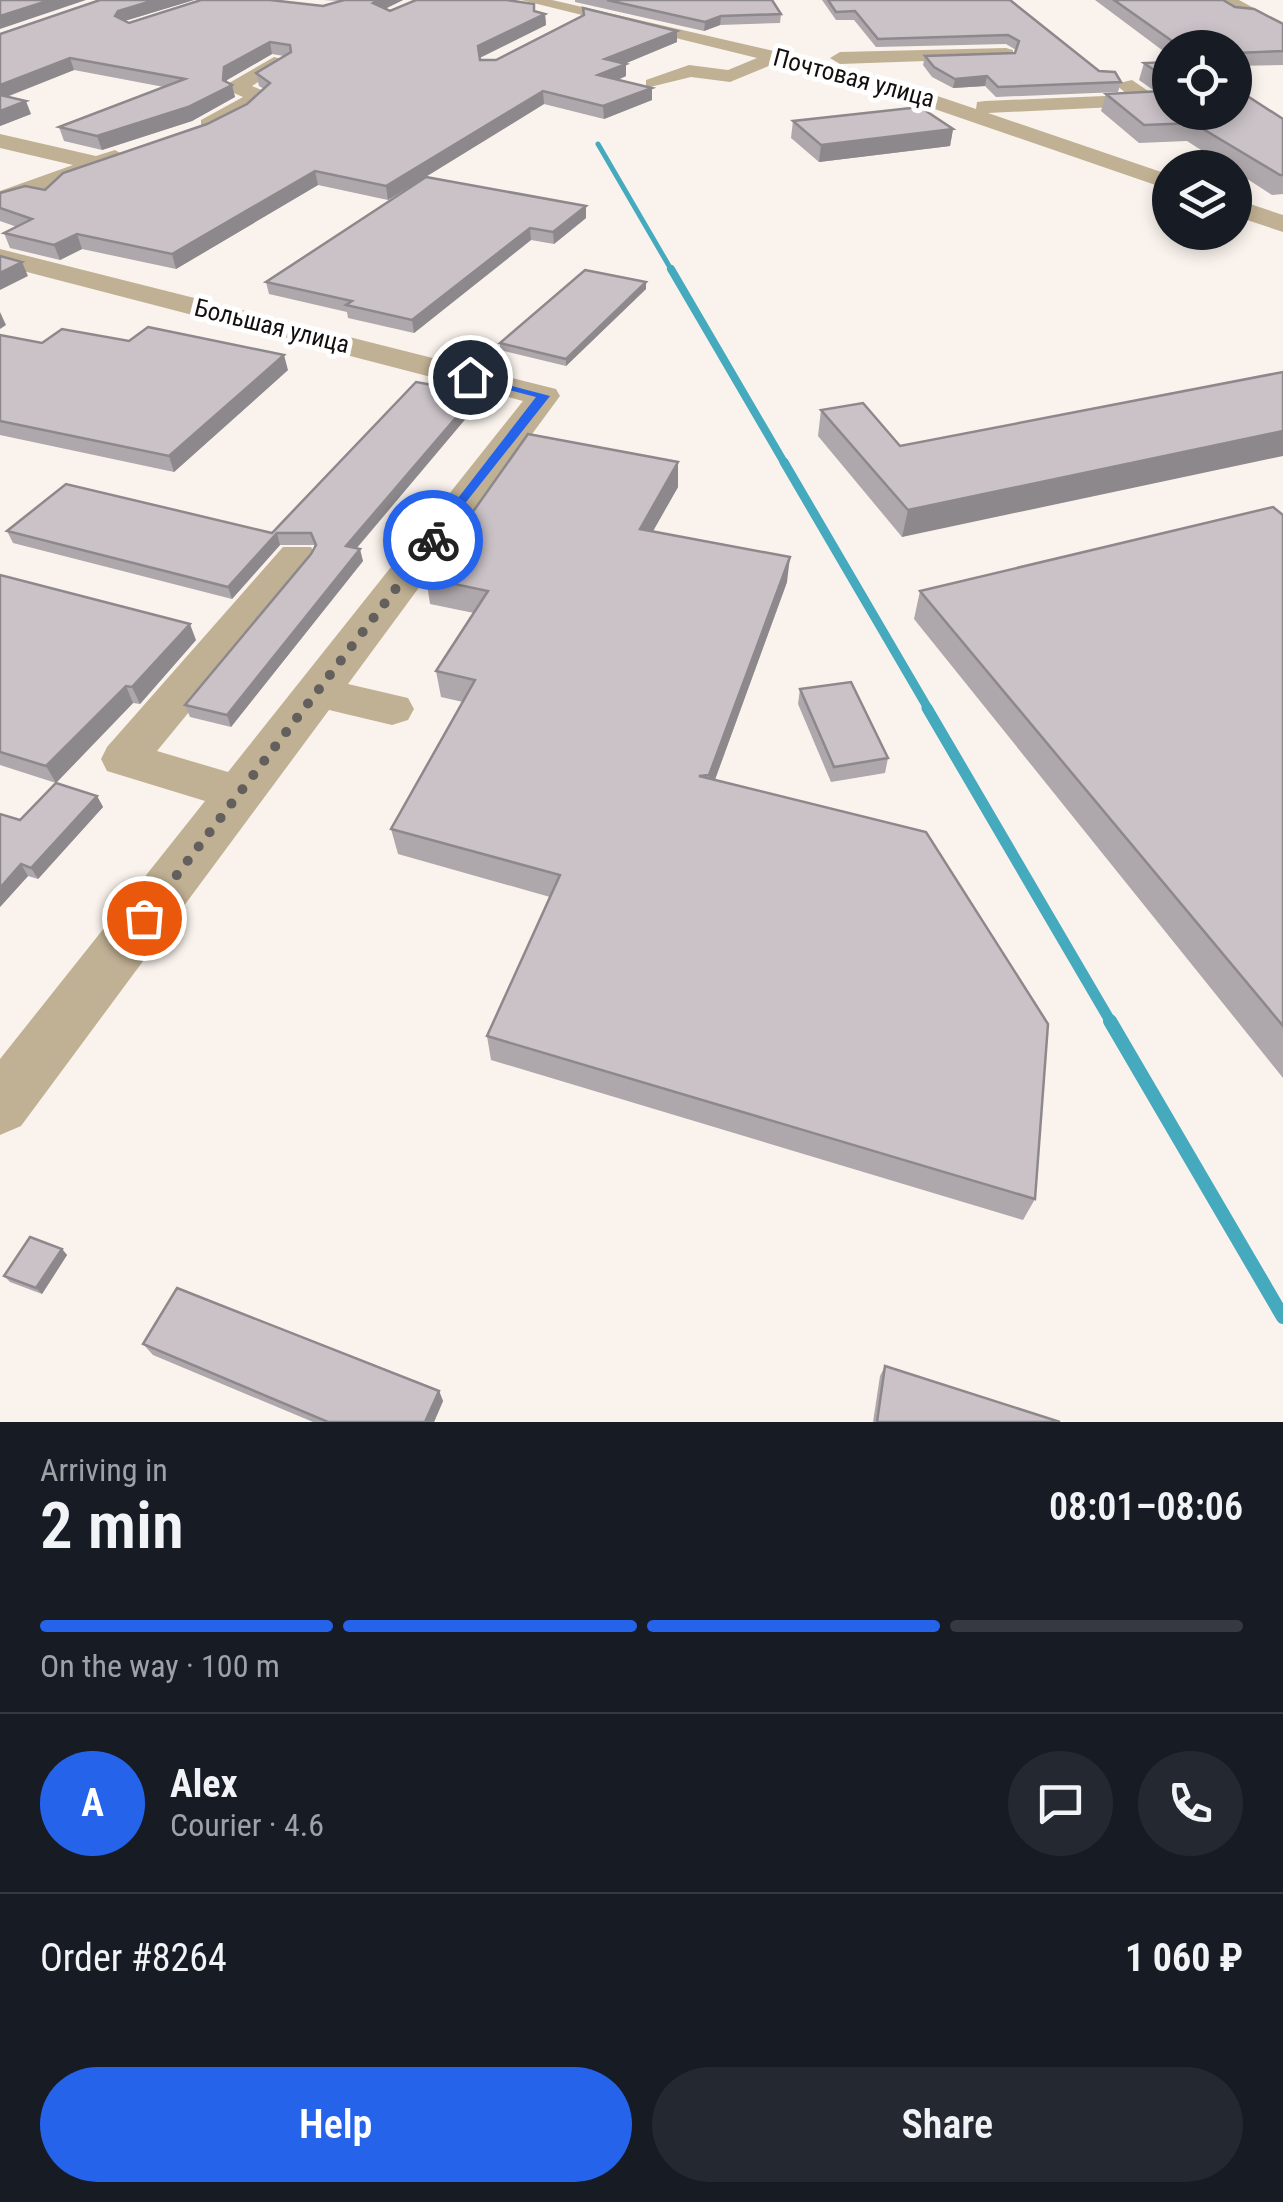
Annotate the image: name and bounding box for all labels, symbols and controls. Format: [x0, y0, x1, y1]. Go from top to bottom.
map controls [1152, 30, 1252, 250]
button: locate [1152, 30, 1252, 130]
street label: Почтовая улица [770, 43, 938, 113]
button: layers [1152, 150, 1252, 250]
street label: Большая улица [192, 293, 352, 359]
pin [428, 335, 513, 420]
icon: home [443, 350, 498, 405]
courier [383, 490, 483, 590]
icon: bike [406, 513, 461, 568]
pin [102, 876, 187, 961]
icon: bag [117, 891, 172, 946]
text: Arriving in [40, 1451, 168, 1489]
text: 08:01–08:06 [1049, 1485, 1243, 1529]
text: 2 min [40, 1488, 184, 1564]
text: On the way · 100 m [40, 1647, 280, 1685]
button: chat [1008, 1751, 1113, 1856]
button: phone [1138, 1751, 1243, 1856]
text: Alex [170, 1762, 238, 1806]
text: A [81, 1781, 104, 1825]
text: Courier · 4.6 [170, 1806, 324, 1844]
text: Order #8264 [40, 1936, 227, 1980]
text: 1 060 ₽ [1125, 1936, 1243, 1980]
button: Help [40, 2067, 632, 2182]
button: Share [652, 2067, 1243, 2182]

